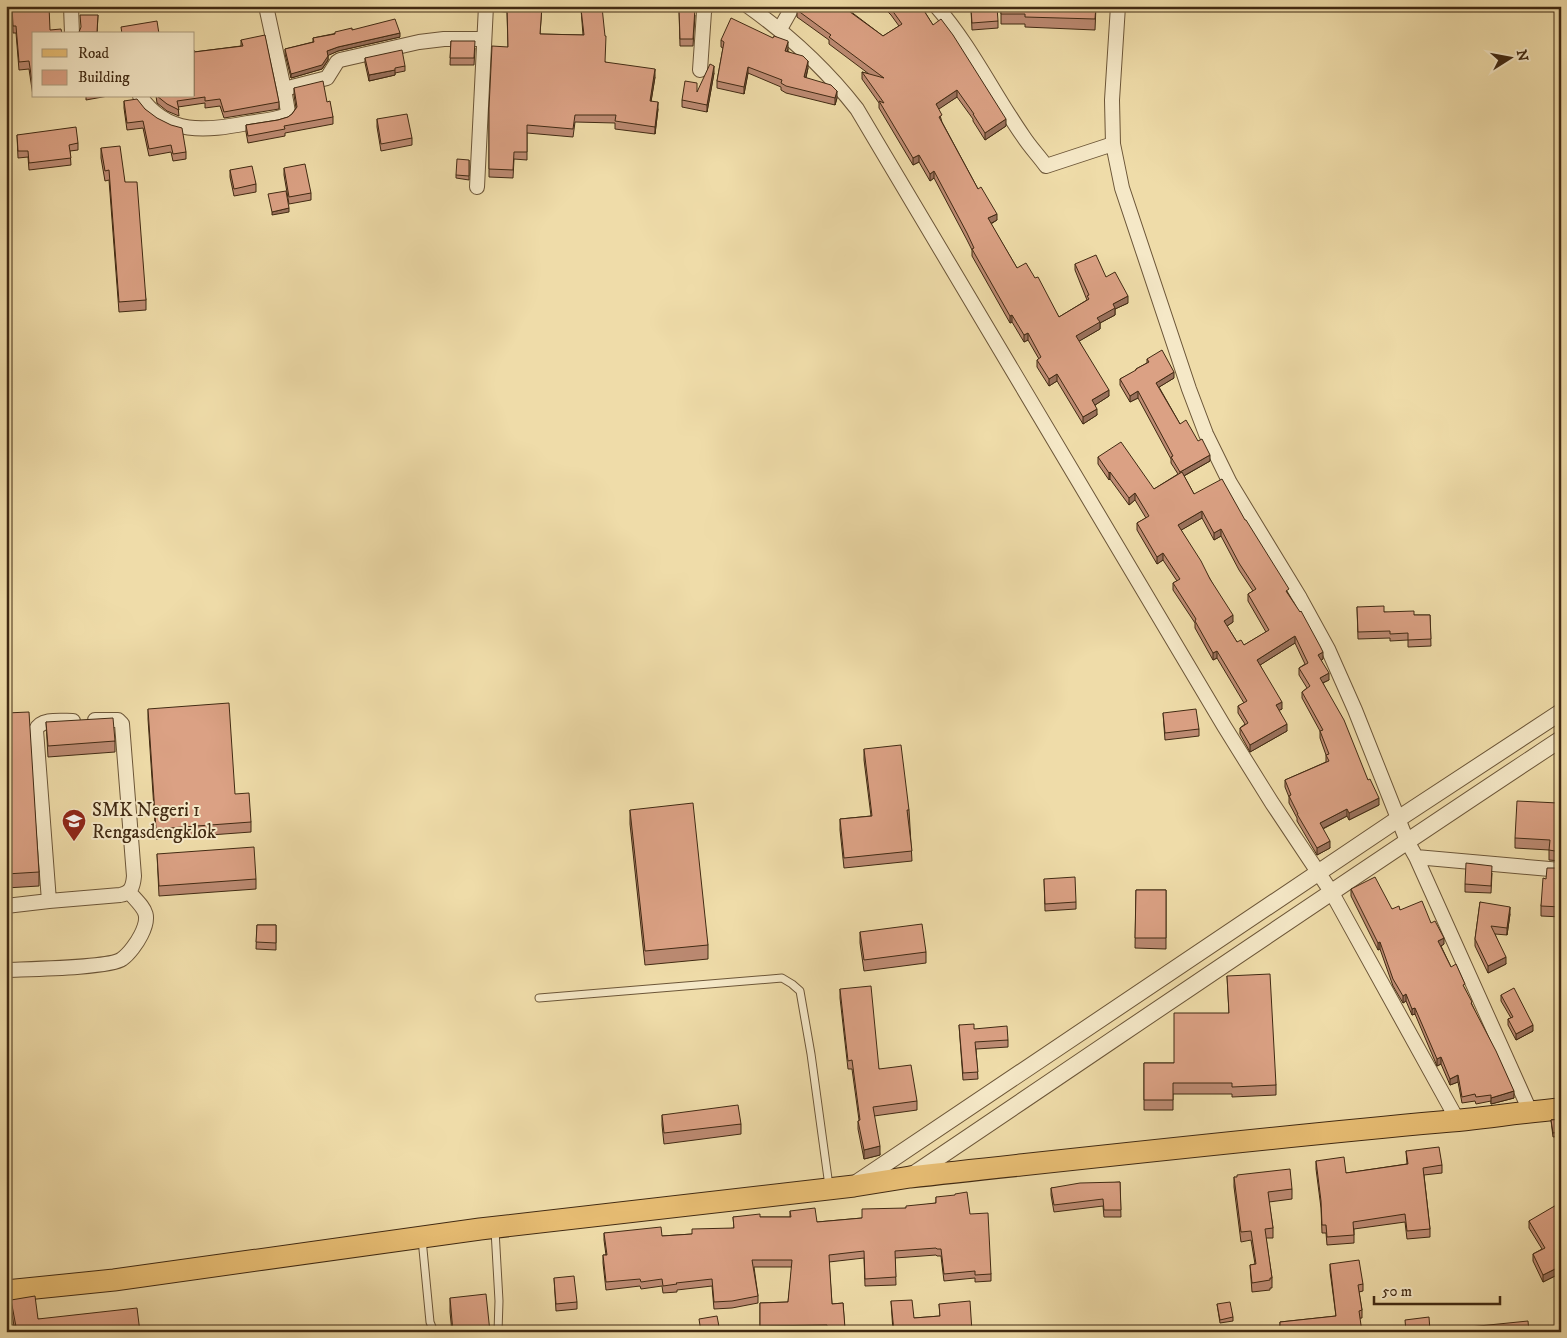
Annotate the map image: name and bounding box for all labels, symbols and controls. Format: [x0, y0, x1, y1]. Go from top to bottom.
legend [32, 32, 195, 98]
north arrow [1484, 32, 1534, 82]
text: Road [78, 44, 110, 63]
text: N [1512, 48, 1532, 64]
text: Building [78, 68, 130, 87]
place label: SMK Negeri 1 Rengasdengklok [92, 799, 217, 844]
school or university icon: SMK Negeri 1 Rengasdengklok [61, 808, 87, 842]
scale bar [1374, 1273, 1501, 1305]
text: 50 m [1382, 1282, 1412, 1301]

